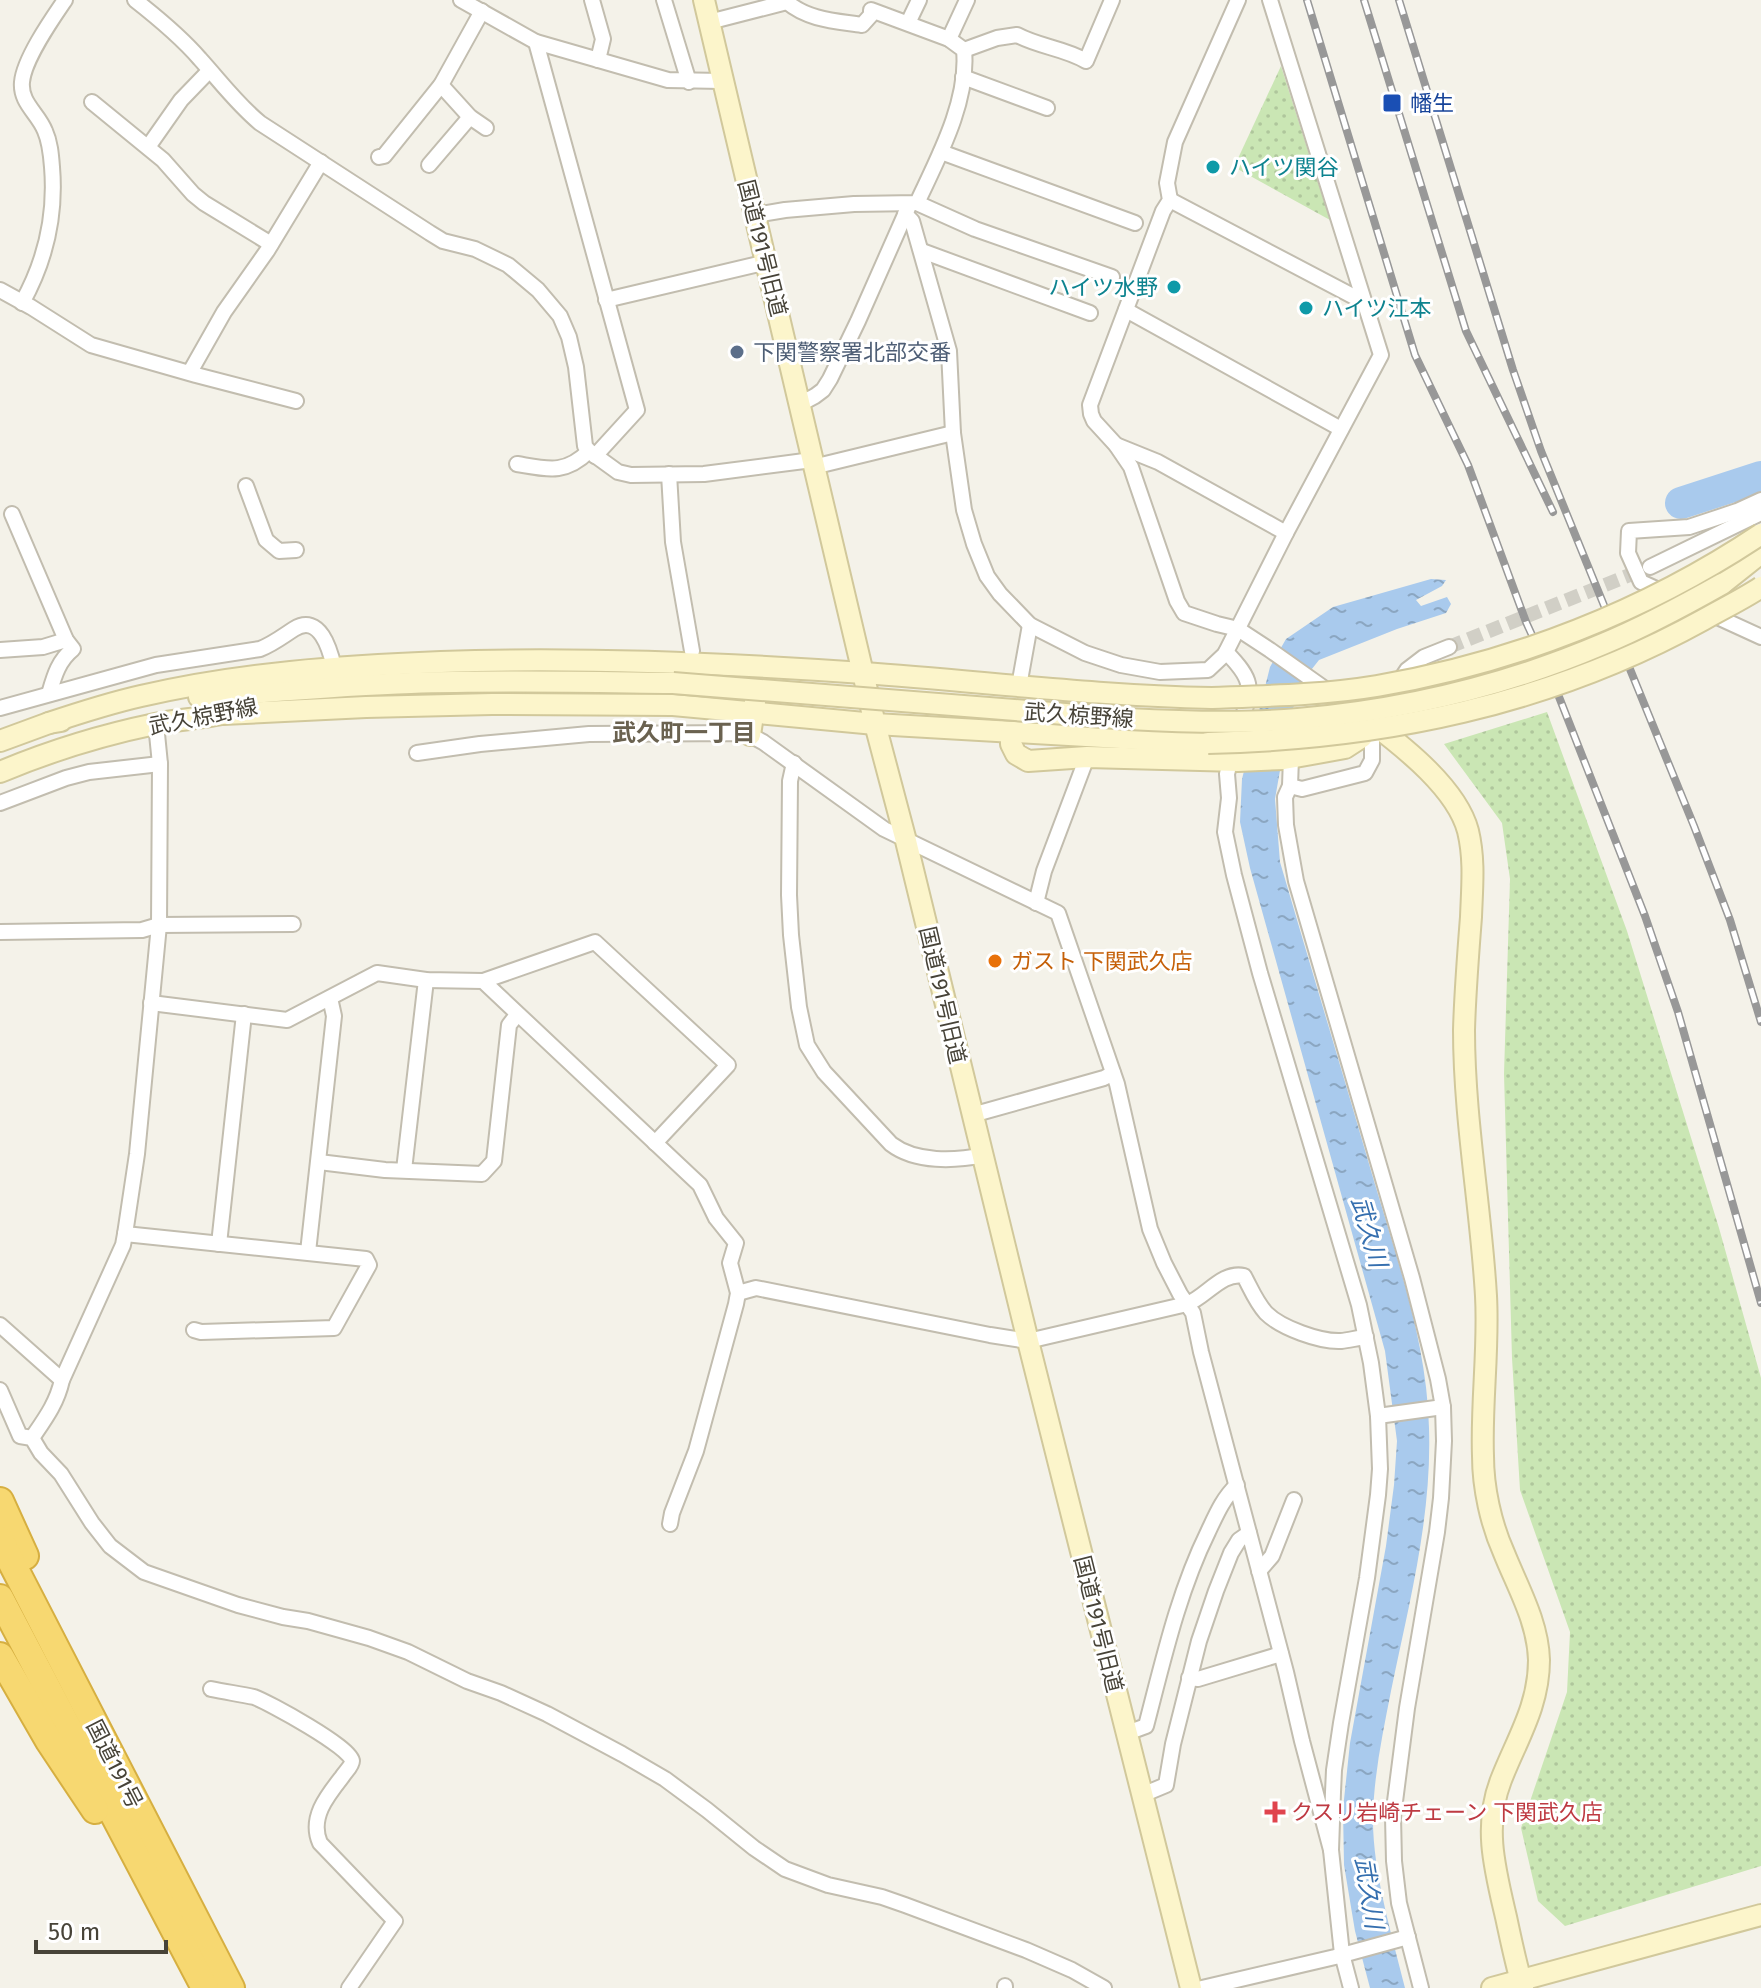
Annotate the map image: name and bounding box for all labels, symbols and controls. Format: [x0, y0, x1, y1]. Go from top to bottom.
place label: 幡生 [1410, 90, 1454, 117]
marker: 幡生 [1381, 92, 1403, 114]
place label: ハイツ関谷 [1229, 154, 1339, 181]
marker: ハイツ関谷 [1204, 158, 1222, 176]
street label: 国道191号旧道 [732, 177, 793, 319]
place label: ハイツ水野 [1048, 274, 1158, 301]
marker: ハイツ水野 [1165, 278, 1183, 296]
place label: ハイツ江本 [1322, 295, 1432, 322]
marker: ハイツ江本 [1297, 299, 1315, 317]
place label: 下関警察署北部交番 [753, 339, 951, 366]
marker: 下関警察署北部交番 [728, 343, 746, 361]
street label: 武久椋野線 [147, 693, 260, 740]
street label: 武久椋野線 [1023, 698, 1135, 733]
district label: 武久町一丁目 [612, 719, 756, 747]
street label: 国道191号旧道 [914, 924, 971, 1066]
place label: ガスト 下関武久店 [1011, 948, 1193, 975]
marker: ガスト 下関武久店 [986, 952, 1004, 970]
water label: 武久川 [1346, 1194, 1393, 1273]
street label: 国道191号旧道 [1068, 1553, 1129, 1695]
street label: 国道191号 [81, 1715, 148, 1813]
place label: クスリ岩崎チェーン 下関武久店 [1291, 1799, 1603, 1826]
marker: クスリ岩崎チェーン 下関武久店 [1266, 1803, 1284, 1821]
water label: 武久川 [1350, 1855, 1389, 1934]
scale bar [36, 1904, 166, 1954]
text: 50 m [48, 1918, 100, 1946]

